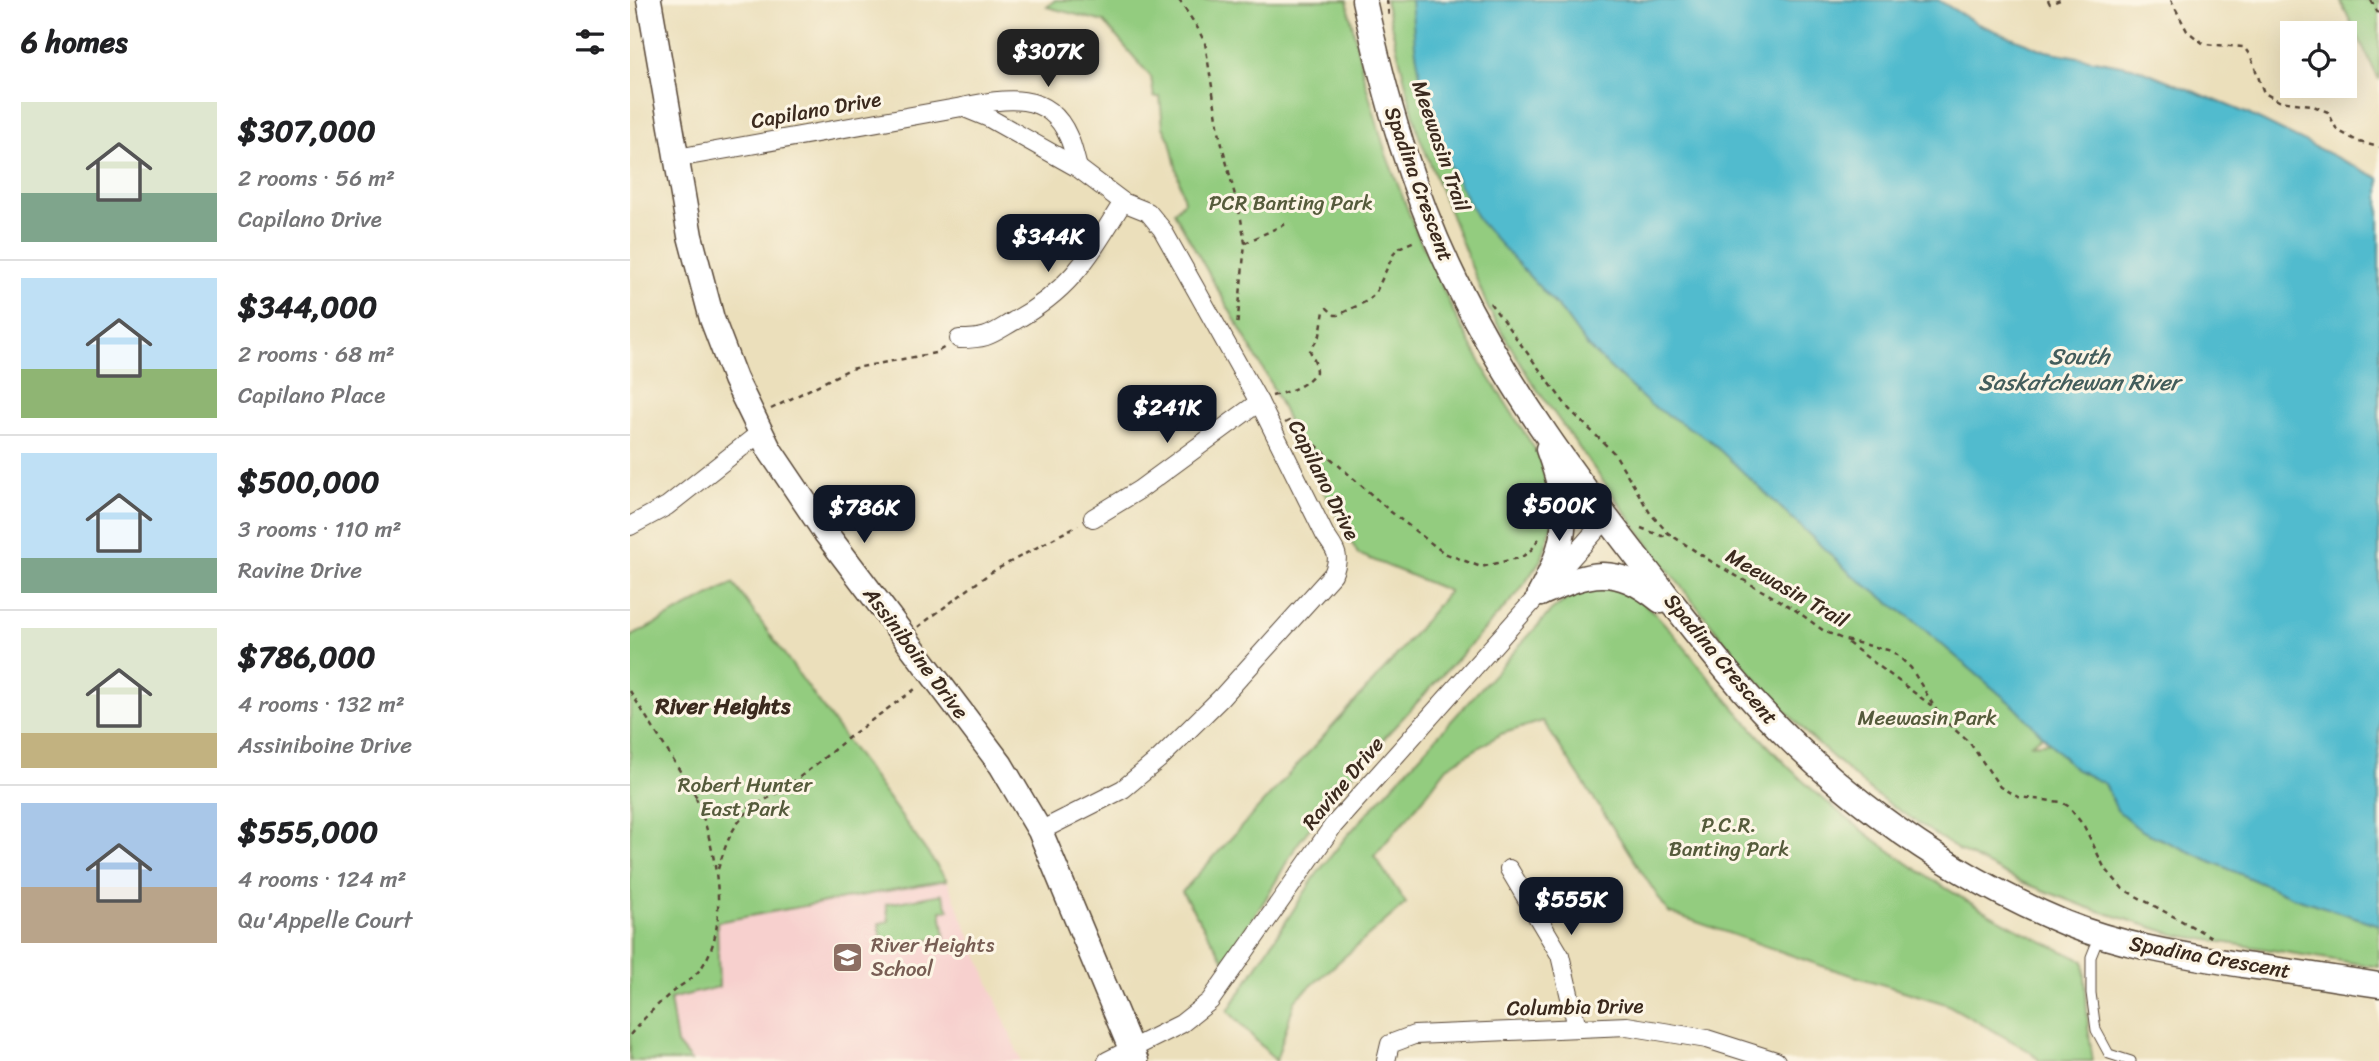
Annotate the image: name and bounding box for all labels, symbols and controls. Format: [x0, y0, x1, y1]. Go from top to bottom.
text: 6 homes [21, 15, 128, 69]
map controls [2280, 21, 2357, 98]
button: locate [2280, 21, 2357, 98]
icon: filters [571, 23, 609, 61]
pin: $307K [999, 29, 1097, 89]
text: $307K [1013, 31, 1083, 72]
street label: Meewasin Trail [1401, 75, 1482, 218]
street label: Capilano Drive [748, 80, 884, 140]
street label: Spadina Crescent [1373, 101, 1465, 267]
text: $307,000 [238, 104, 376, 158]
icon: home [77, 130, 161, 214]
text: 2 rooms · 56 m² [238, 158, 395, 199]
park label: PCR Banting Park [1209, 184, 1373, 222]
text: Capilano Drive [238, 199, 382, 240]
pin: $344K [999, 215, 1097, 274]
text: $344K [1013, 216, 1083, 257]
text: $344,000 [238, 280, 377, 334]
icon: home [77, 306, 161, 390]
text: 2 rooms · 68 m² [238, 334, 395, 375]
water label: South Saskatchewan River [1978, 336, 2183, 403]
text: Capilano Place [238, 375, 385, 416]
pin: $241K [1118, 386, 1216, 445]
text: $241K [1134, 387, 1200, 428]
street label: Capilano Drive [1277, 413, 1371, 547]
text: $500,000 [238, 455, 379, 509]
icon: home [77, 481, 161, 565]
pin: $500K [1510, 484, 1608, 543]
text: $500K [1523, 485, 1595, 526]
pin: $786K [815, 486, 913, 545]
text: $786K [829, 487, 899, 528]
text: 3 rooms · 110 m² [238, 509, 402, 550]
street label: Meewasin Trail [1718, 537, 1857, 639]
text: Ravine Drive [238, 550, 362, 591]
street label: Assiniboine Drive [852, 577, 979, 728]
street label: Spadina Crescent [1654, 584, 1788, 734]
text: $786,000 [238, 630, 375, 684]
icon: home [77, 656, 161, 740]
text: 4 rooms · 132 m² [238, 684, 405, 725]
district label: River Heights [654, 686, 791, 727]
park label: Meewasin Park [1857, 699, 1997, 737]
text: Assiniboine Drive [238, 725, 412, 766]
street label: Ravine Drive [1292, 727, 1394, 839]
park label: Robert Hunter East Park [678, 766, 814, 828]
text: $555,000 [238, 805, 378, 859]
park label: P.C.R. Banting Park [1669, 806, 1789, 868]
icon: home [77, 831, 161, 915]
text: 4 rooms · 124 m² [238, 859, 407, 900]
pin: $555K [1522, 878, 1620, 937]
text: $555K [1535, 879, 1607, 920]
text: Qu'Appelle Court [238, 900, 412, 941]
street label: Spadina Crescent [2126, 924, 2294, 990]
place label: River Heights School [871, 926, 995, 988]
school or university icon: River Heights School [831, 940, 865, 974]
street label: Columbia Drive [1506, 987, 1644, 1027]

